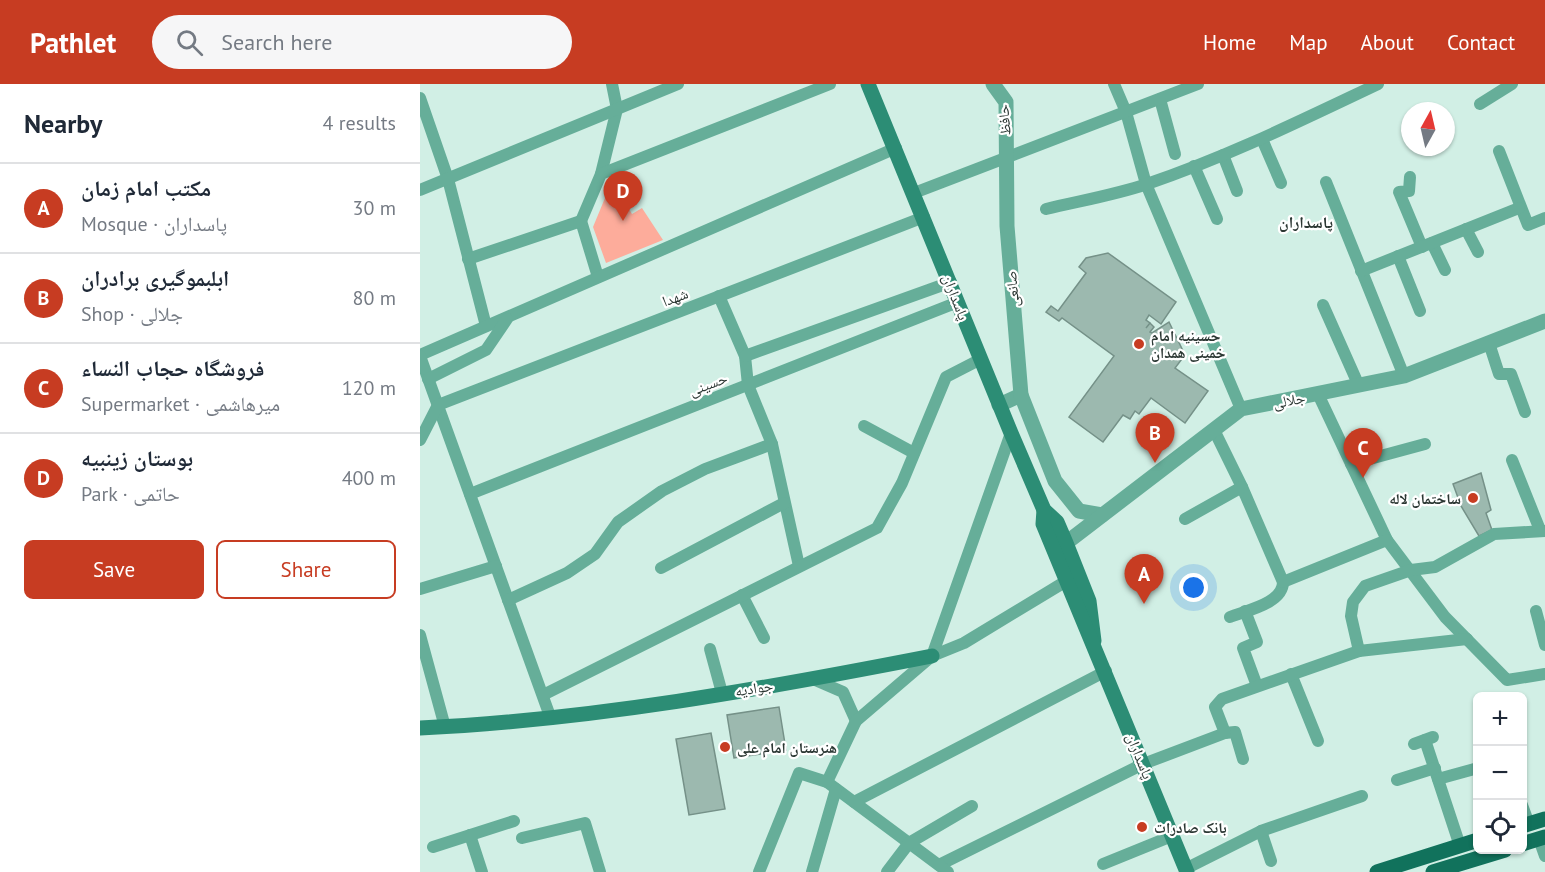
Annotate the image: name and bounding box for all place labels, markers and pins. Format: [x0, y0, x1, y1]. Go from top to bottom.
pin: D [604, 172, 642, 221]
place label: حسینیه امام خمینی همدان [1151, 326, 1226, 362]
marker: حسینیه امام خمینی همدان [1132, 337, 1146, 351]
pin: B [1136, 414, 1174, 463]
pin: C [1344, 428, 1382, 478]
place label: ساختمان لاله [1389, 489, 1461, 508]
marker: ساختمان لاله [1466, 491, 1480, 505]
pin: A [1124, 554, 1164, 604]
place label: هنرستان امام علی [737, 738, 837, 758]
marker: هنرستان امام علی [718, 740, 732, 754]
place label: بانک صادرات [1154, 818, 1227, 837]
marker: بانک صادرات [1135, 820, 1149, 834]

